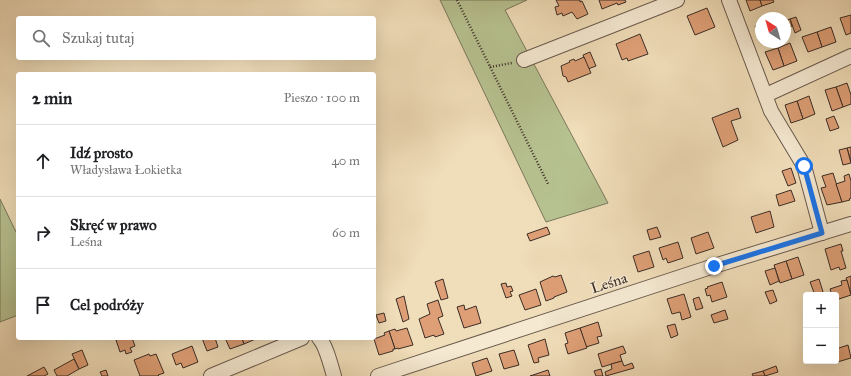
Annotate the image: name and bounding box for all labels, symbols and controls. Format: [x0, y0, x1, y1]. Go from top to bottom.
north arrow [755, 12, 791, 48]
search box [16, 16, 376, 60]
icon: search [30, 27, 52, 49]
text: Szukaj tutaj [62, 29, 134, 47]
text: 2 min [32, 88, 72, 109]
text: Pieszo · 100 m [284, 90, 360, 106]
text: Idź prosto [70, 144, 133, 162]
icon: ahead [32, 150, 54, 172]
text: 40 m [331, 153, 360, 169]
route start [795, 157, 813, 175]
text: Władysława Łokietka [70, 162, 182, 178]
text: Skręć w prawo [70, 216, 157, 234]
icon: right [32, 222, 54, 244]
text: 60 m [332, 225, 360, 241]
text: Leśna [70, 234, 102, 250]
route end [705, 257, 723, 275]
street label: Leśna [588, 268, 630, 297]
map controls [803, 292, 839, 364]
button: + [803, 292, 839, 328]
icon: arrive [32, 294, 54, 316]
text: Cel podróży [70, 296, 144, 314]
button: − [803, 328, 839, 364]

